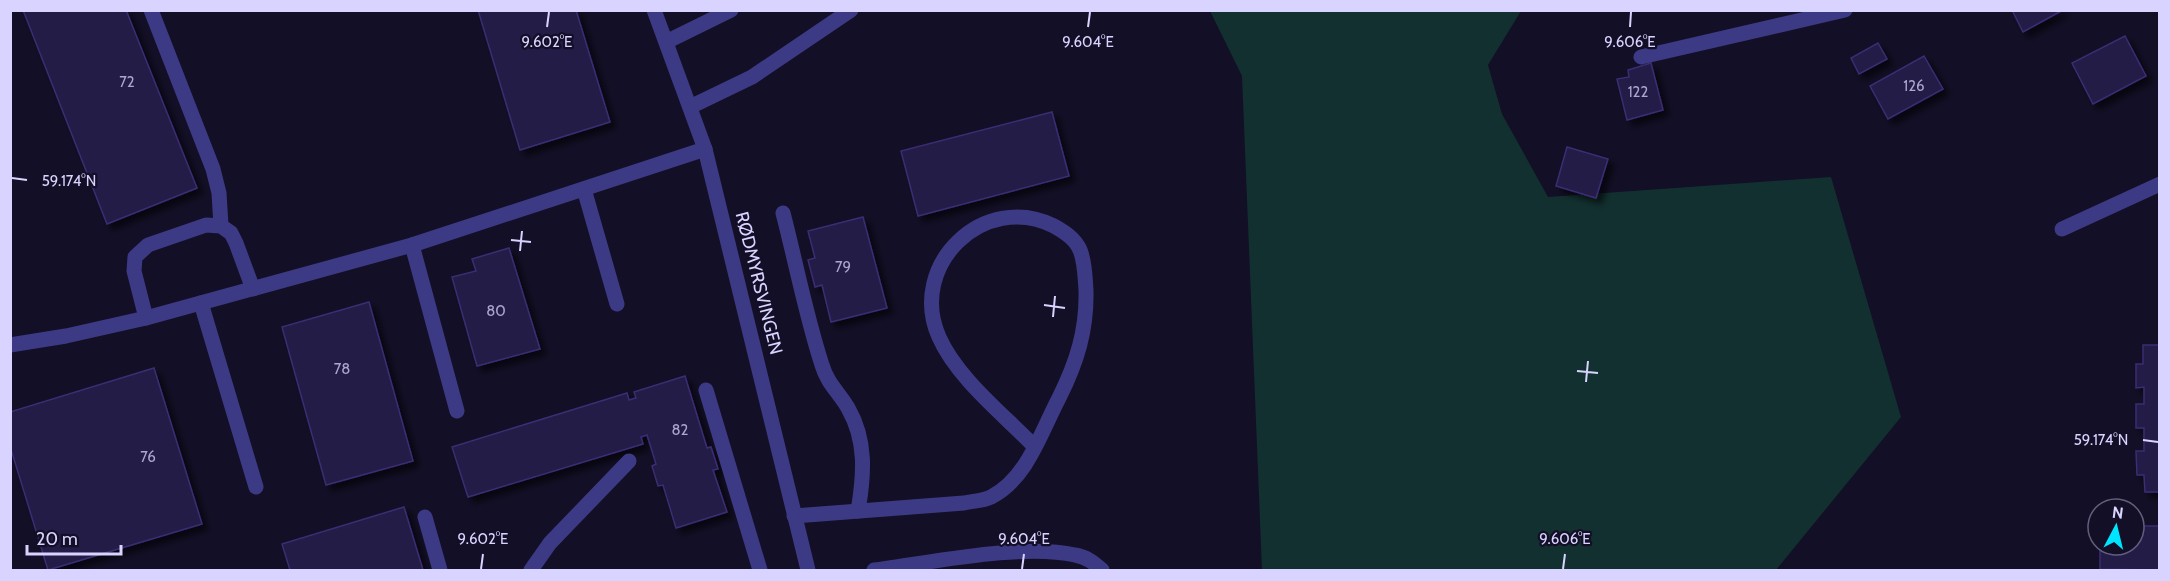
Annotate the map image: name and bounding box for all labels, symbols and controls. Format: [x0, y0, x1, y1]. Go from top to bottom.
text: 9.602°E [522, 33, 572, 51]
text: 9.604°E [1062, 33, 1114, 51]
text: 9.606°E [1604, 33, 1656, 51]
house number: 72 [119, 73, 135, 91]
house number: 126 [1903, 77, 1925, 95]
house number: 122 [1628, 83, 1648, 101]
text: 59.174°N [42, 172, 96, 190]
street label: RØDMYRSVINGEN [731, 209, 787, 357]
house number: 79 [835, 258, 851, 276]
house number: 80 [486, 302, 506, 320]
house number: 78 [334, 360, 350, 378]
house number: 82 [672, 421, 689, 439]
text: 59.174°N [2074, 431, 2128, 449]
house number: 76 [140, 448, 156, 466]
north arrow [2086, 497, 2146, 557]
text: N [2111, 502, 2125, 523]
scale bar [27, 518, 122, 556]
text: 20 m [36, 528, 78, 550]
text: 9.602°E [458, 530, 508, 548]
text: 9.604°E [998, 530, 1050, 548]
text: 9.606°E [1539, 530, 1591, 548]

